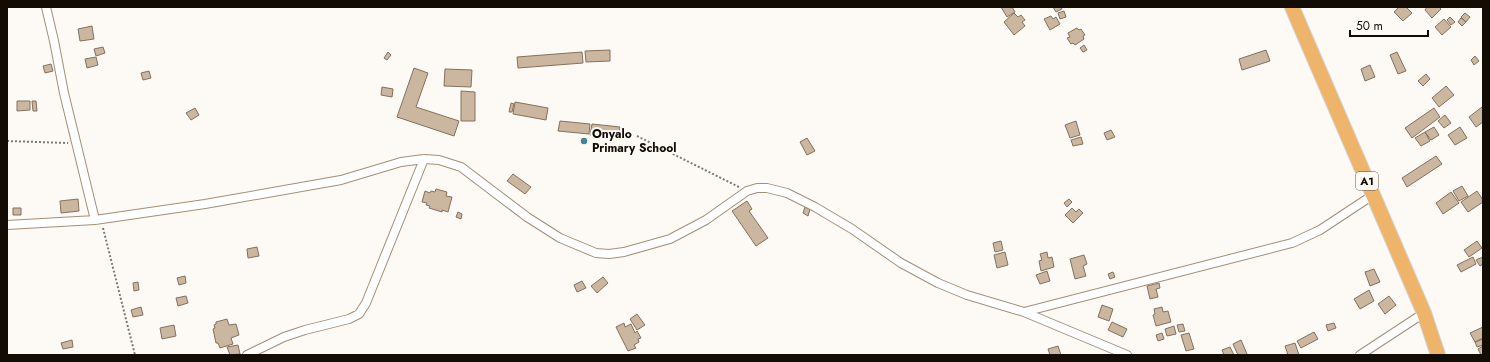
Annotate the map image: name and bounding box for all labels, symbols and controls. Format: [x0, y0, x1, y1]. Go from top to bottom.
scale bar [1350, 12, 1428, 38]
text: 50 m [1356, 17, 1383, 35]
place label: Onyalo Primary School [592, 125, 677, 157]
marker: Onyalo Primary School [579, 136, 589, 146]
road number: A1 [1356, 172, 1378, 190]

